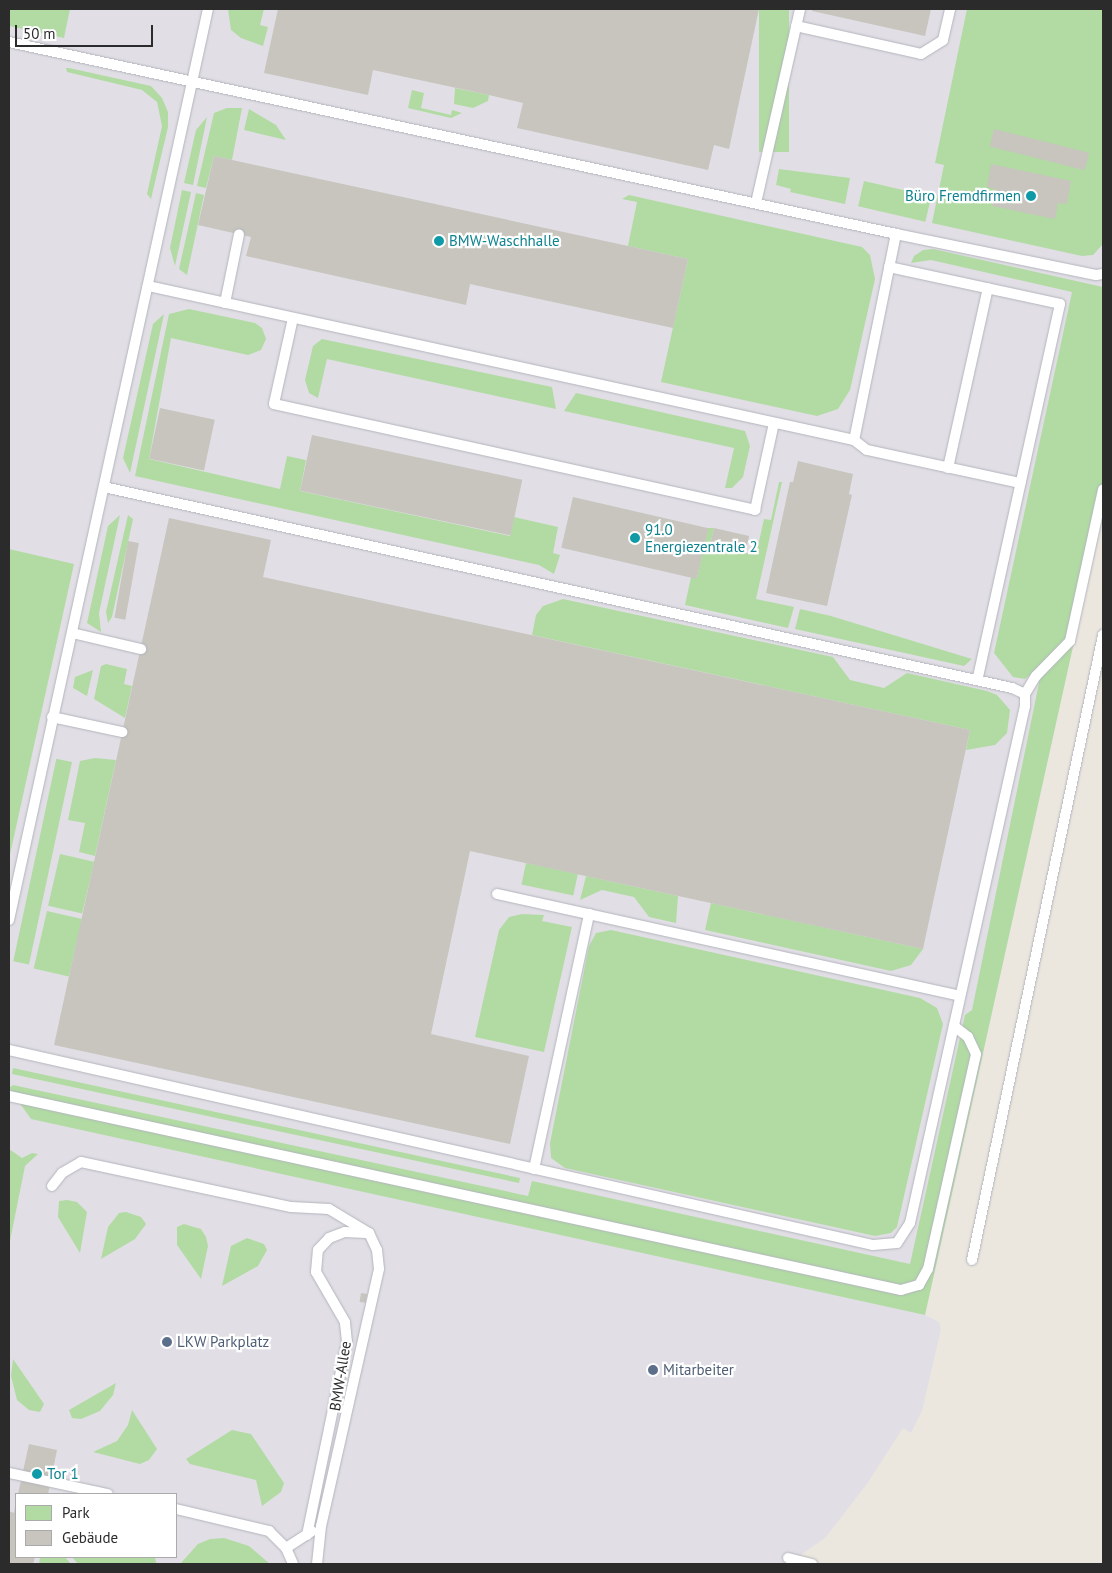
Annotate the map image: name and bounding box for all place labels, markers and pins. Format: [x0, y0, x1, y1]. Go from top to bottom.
place label: Büro Fremdfirmen [905, 187, 1021, 205]
marker: Büro Fremdfirmen [1025, 190, 1037, 202]
place label: BMW-Waschhalle [449, 232, 560, 250]
marker: BMW-Waschhalle [433, 235, 445, 247]
place label: 91.0 Energiezentrale 2 [645, 520, 758, 555]
marker: 91.0 Energiezentrale 2 [629, 532, 641, 544]
place label: LKW Parkplatz [177, 1333, 270, 1351]
marker: LKW Parkplatz [161, 1336, 173, 1348]
place label: Mitarbeiter [663, 1361, 734, 1379]
marker: Mitarbeiter [647, 1364, 659, 1376]
place label: Tor 1 [47, 1465, 79, 1483]
marker: Tor 1 [31, 1468, 43, 1480]

